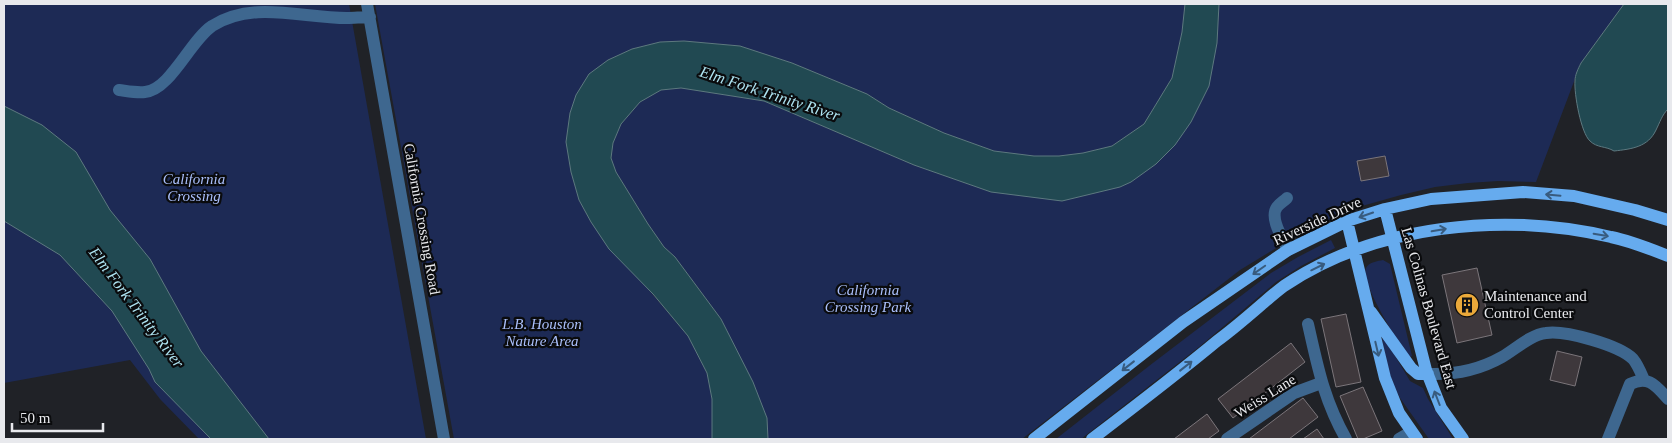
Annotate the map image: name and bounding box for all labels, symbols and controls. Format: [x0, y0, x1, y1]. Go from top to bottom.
water label: Elm Fork Trinity River [696, 62, 843, 125]
street label: California Crossing Road [401, 142, 443, 296]
park label: California Crossing [163, 171, 225, 204]
one-way arrow [1545, 190, 1561, 199]
street label: Riverside Drive [1270, 193, 1364, 248]
one-way arrow [1359, 211, 1374, 220]
one-way arrow [1431, 224, 1447, 234]
street label: Las Colinas Boulevard East [1398, 225, 1460, 391]
one-way arrow [1592, 230, 1608, 240]
water label: Elm Fork Trinity River [84, 243, 188, 372]
one-way arrow [1310, 262, 1325, 271]
one-way arrow [1252, 265, 1266, 275]
park label: California Crossing Park [825, 282, 912, 315]
place label: Maintenance and Control Center [1484, 288, 1587, 321]
building icon: Maintenance and Control Center [1454, 292, 1480, 318]
park label: L.B. Houston Nature Area [501, 316, 582, 349]
one-way arrow [1373, 340, 1382, 356]
one-way arrow [1121, 360, 1134, 371]
one-way arrow [1179, 361, 1192, 372]
street label: Weiss Lane [1231, 371, 1299, 421]
one-way arrow [1432, 391, 1441, 406]
scale bar [12, 400, 104, 432]
text: 50 m [20, 410, 51, 426]

